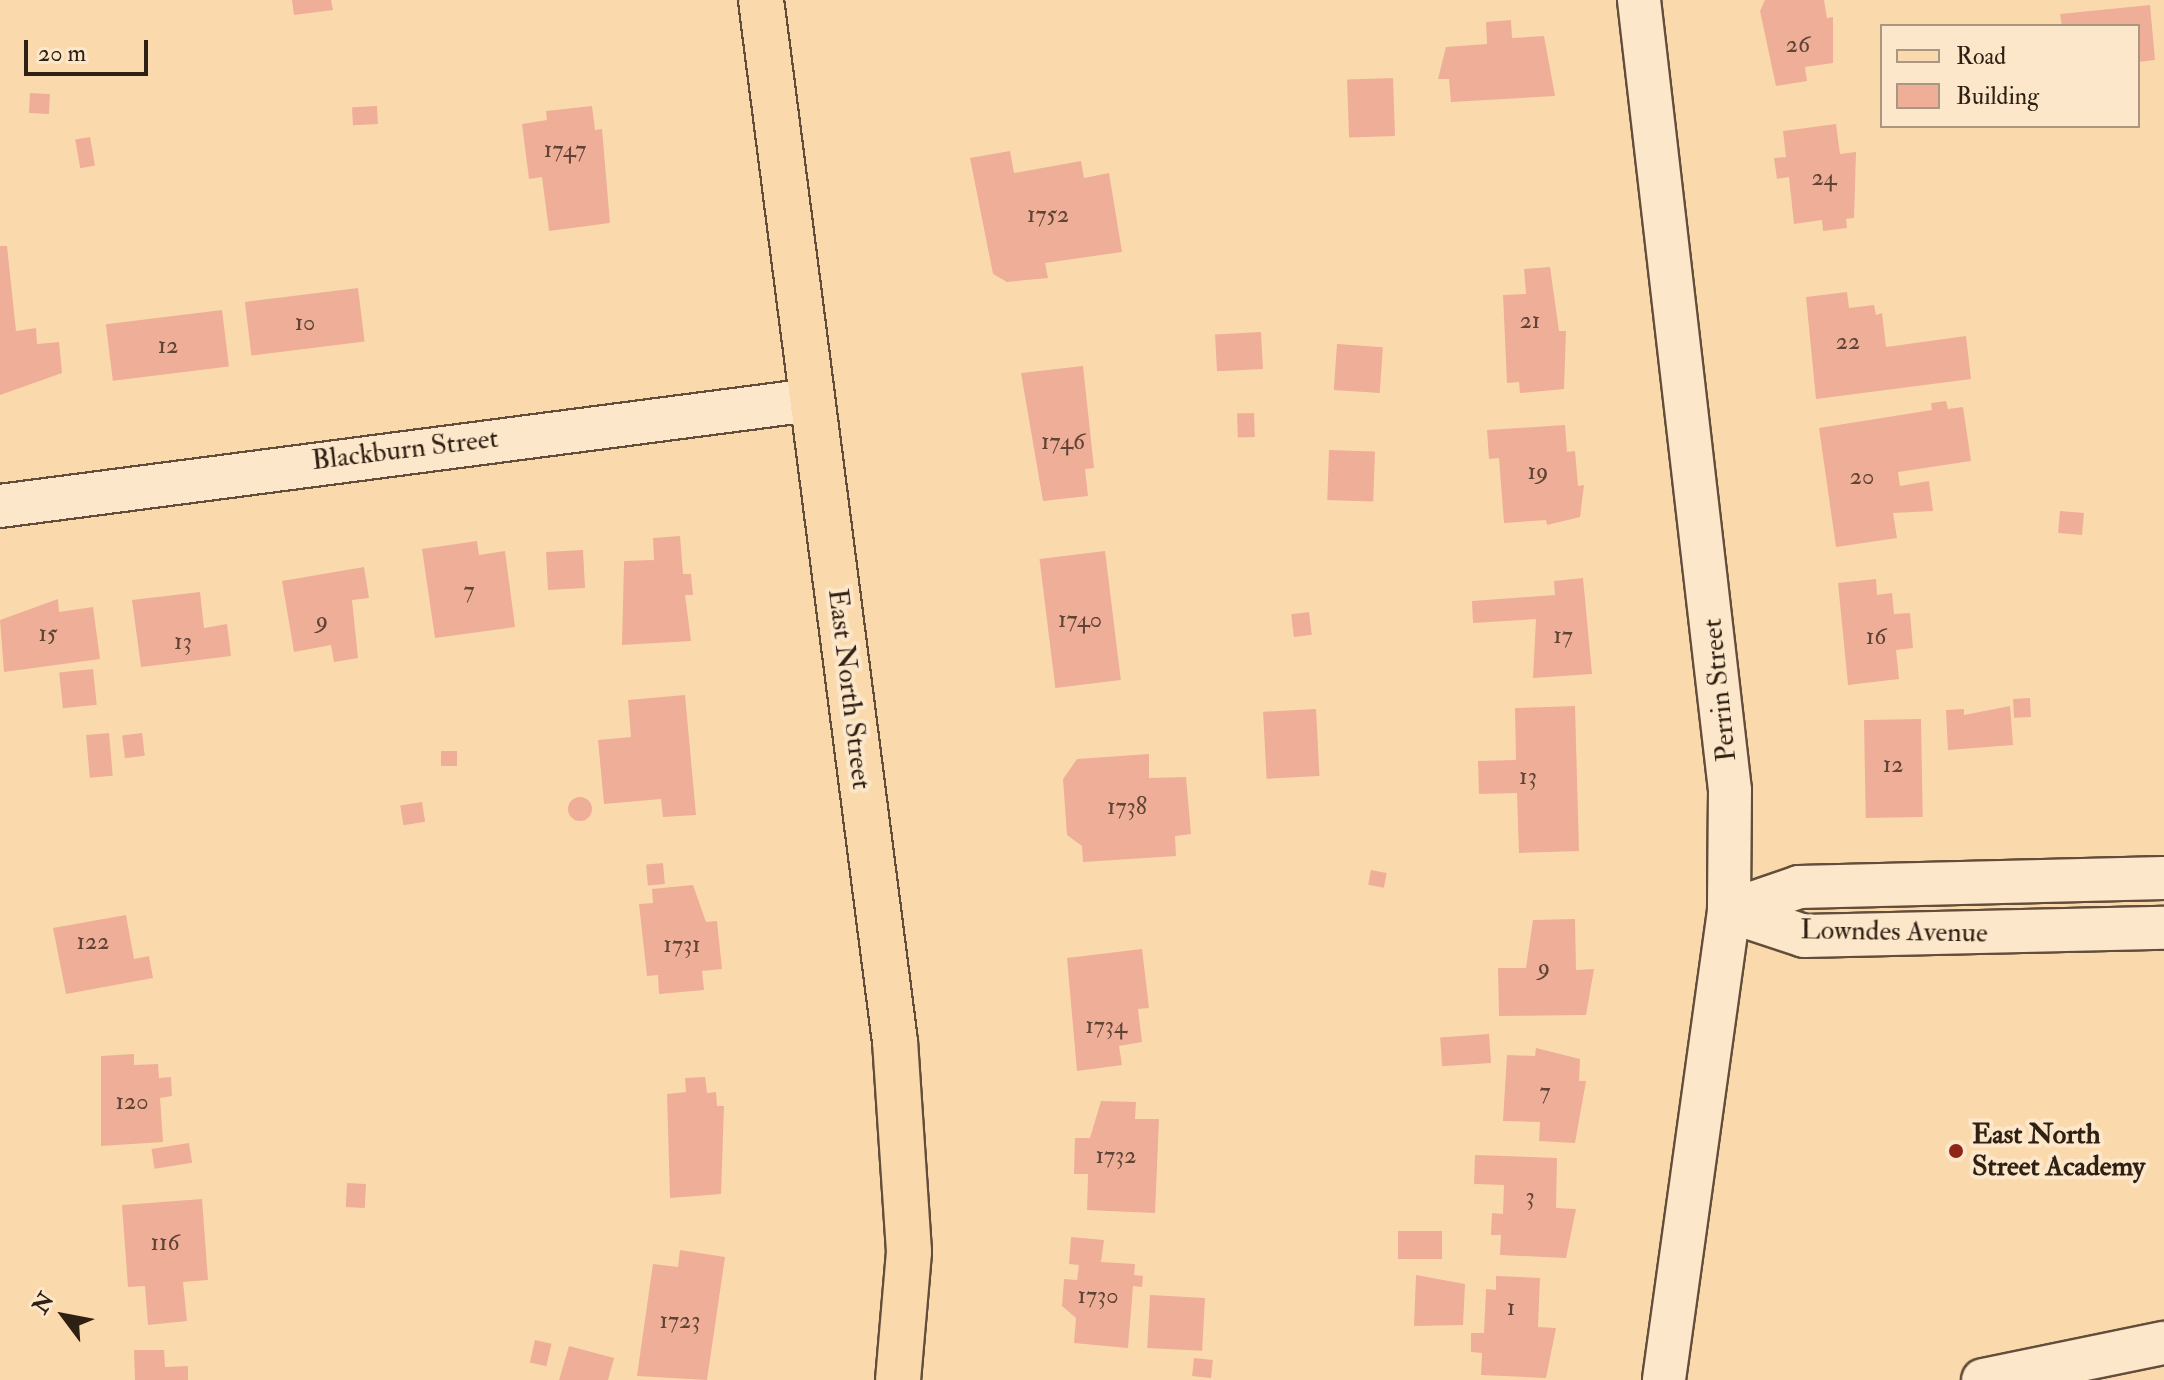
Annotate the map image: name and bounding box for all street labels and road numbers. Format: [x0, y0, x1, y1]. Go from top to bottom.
street label: Blackburn Street [310, 422, 500, 478]
street label: East North Street [820, 587, 878, 791]
street label: Perrin Street [1696, 617, 1744, 763]
street label: Lowndes Avenue [1800, 914, 1988, 950]

